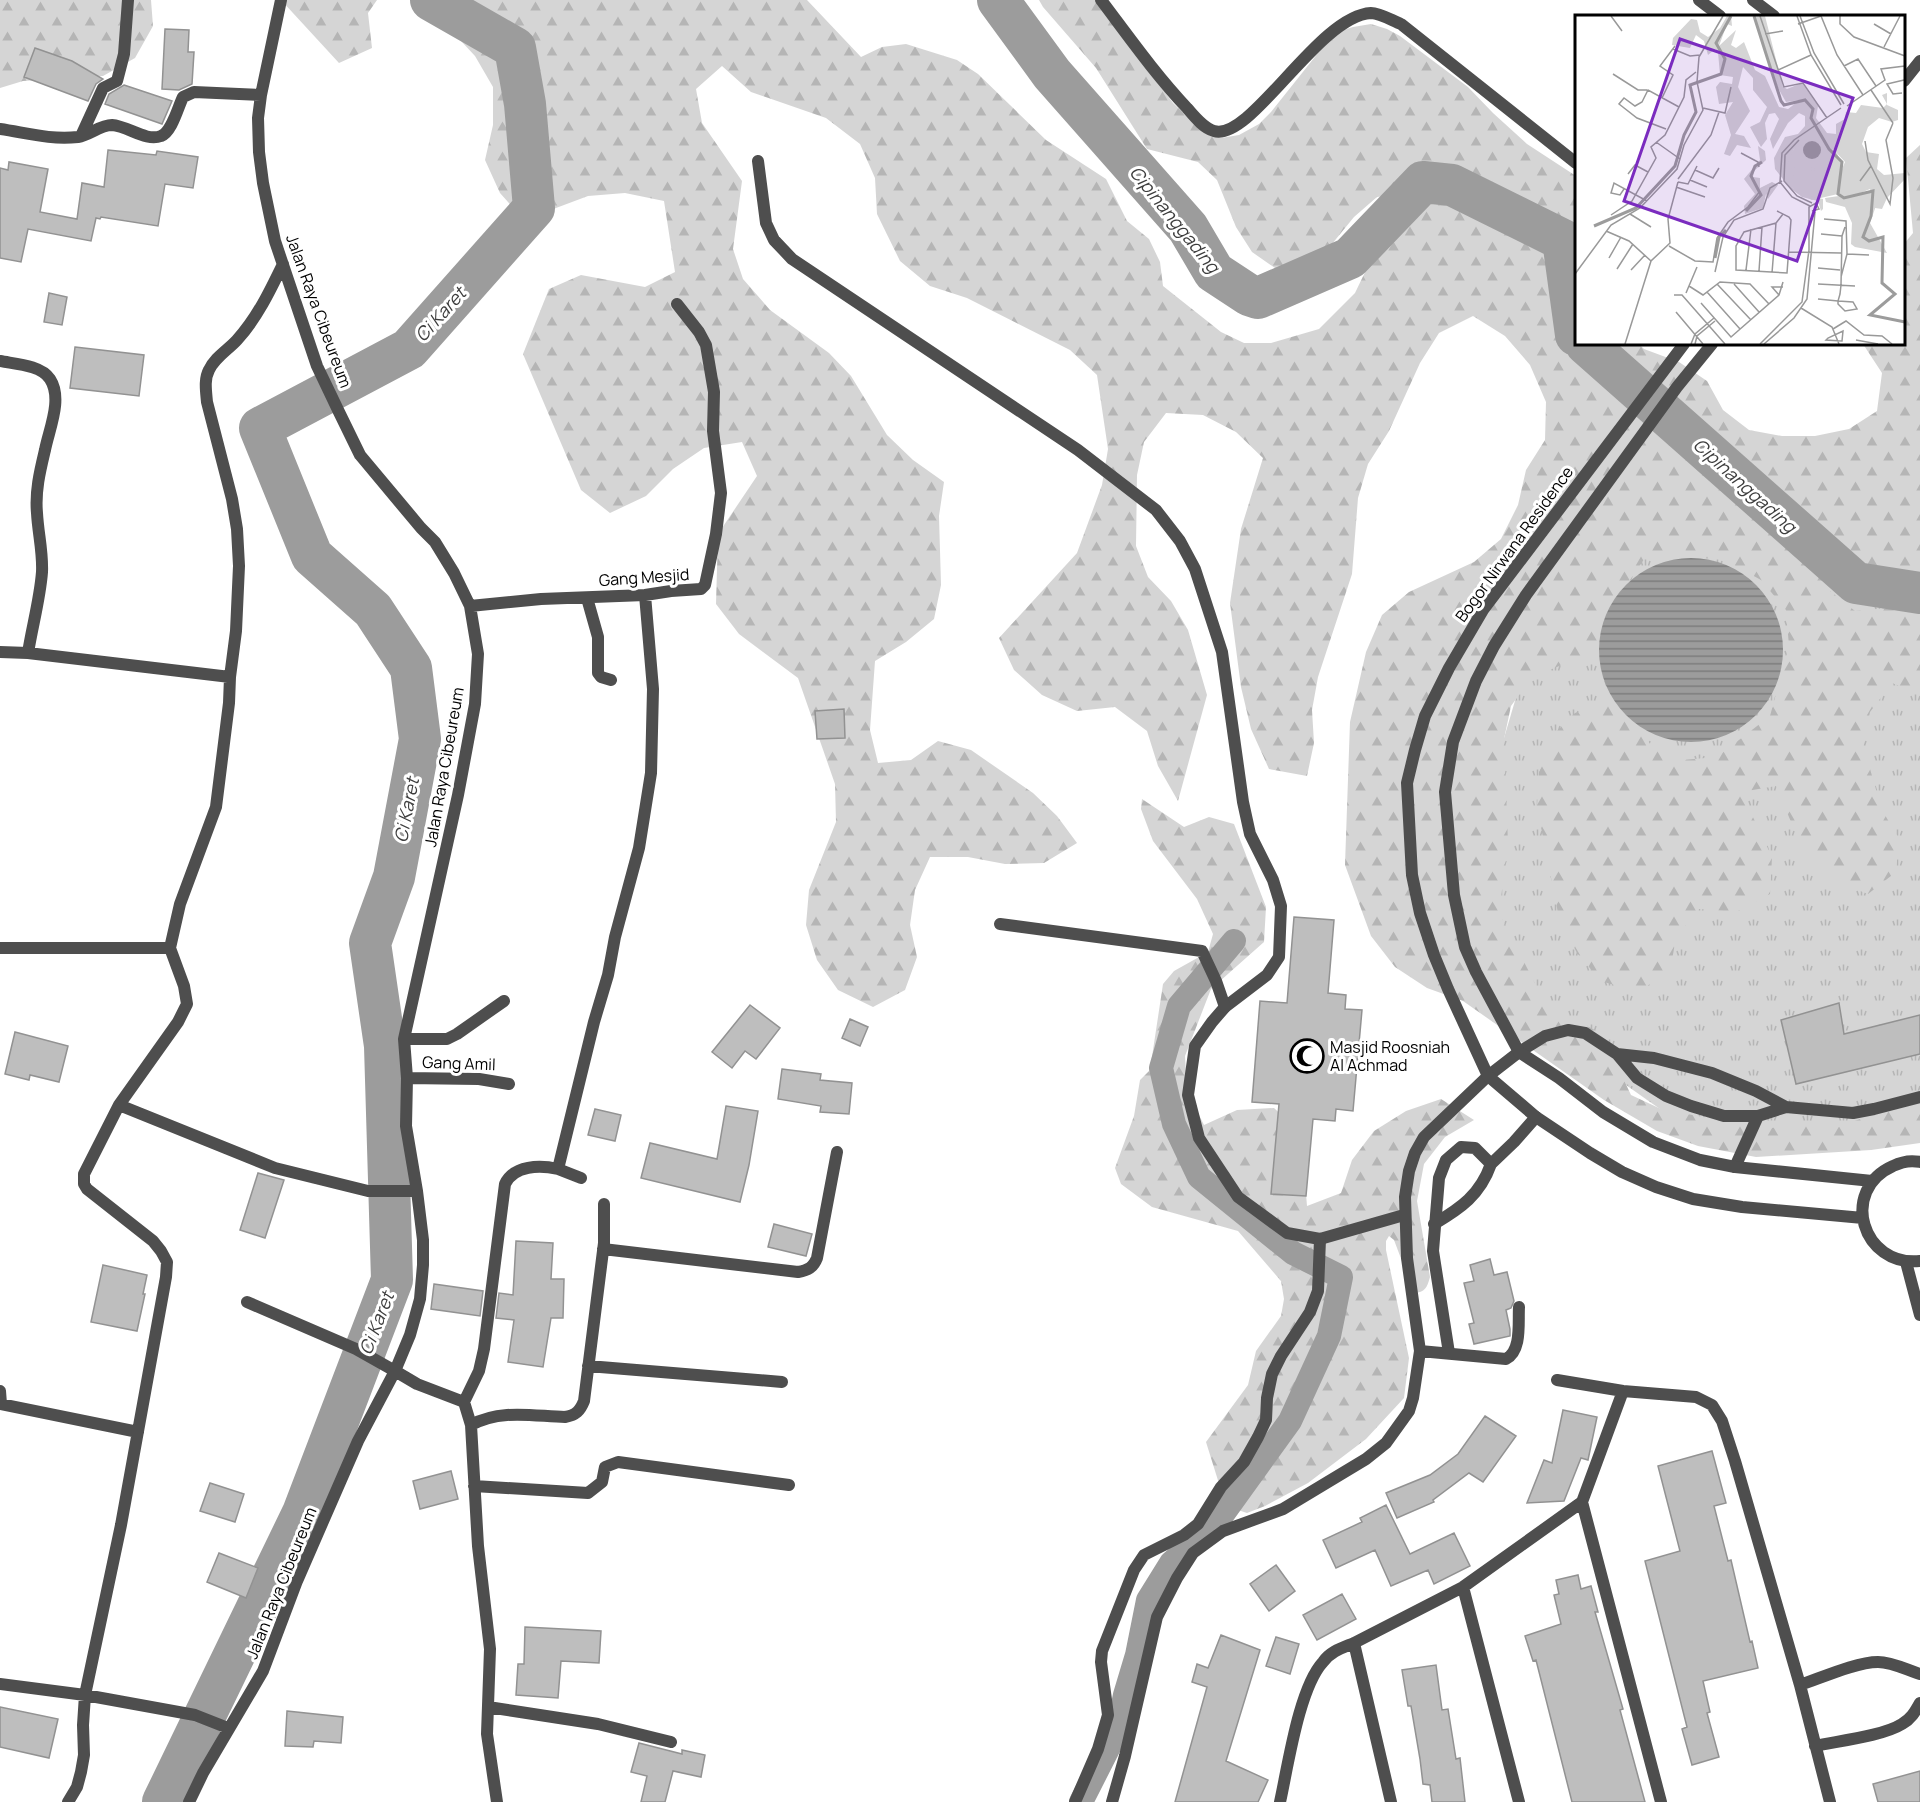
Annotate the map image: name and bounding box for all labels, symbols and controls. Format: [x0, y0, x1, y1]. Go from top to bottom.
inset map [1575, 15, 1905, 345]
water label: Cipinanggading [1124, 161, 1226, 278]
street label: Jalan Raya Cibeureum [281, 231, 357, 391]
water label: Ci Karet [409, 280, 472, 346]
water label: Cipinanggading [1688, 432, 1803, 539]
street label: Bogor Nirwana Residence [1450, 462, 1578, 626]
street label: Gang Mesjid [598, 563, 690, 591]
street label: Jalan Raya Cibeureum [419, 685, 469, 849]
water label: Ci Karet [388, 774, 424, 844]
place label: Masjid Roosniah Al Achmad [1330, 1036, 1450, 1076]
mosque icon: Masjid Roosniah Al Achmad [1289, 1038, 1325, 1074]
street label: Gang Amil [422, 1051, 496, 1075]
water label: Ci Karet [353, 1286, 400, 1358]
street label: Jalan Raya Cibeureum [240, 1504, 322, 1662]

